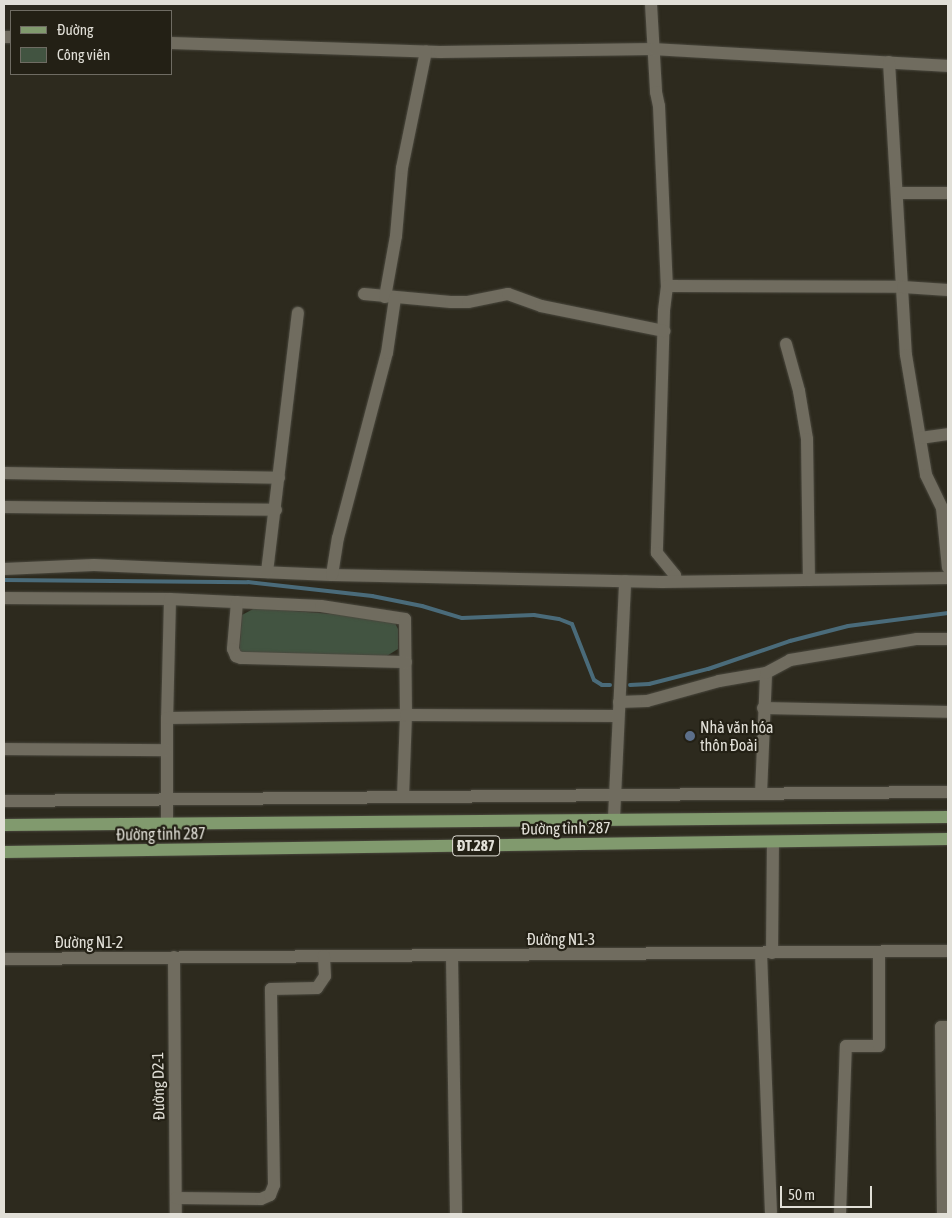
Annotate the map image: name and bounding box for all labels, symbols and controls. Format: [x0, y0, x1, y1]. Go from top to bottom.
legend [10, 10, 172, 75]
text: Đường [57, 21, 93, 38]
text: Công viên [57, 46, 110, 63]
place label: Nhà văn hóa thôn Đoài [700, 717, 773, 755]
marker: Nhà văn hóa thôn Đoài [684, 730, 696, 742]
street label: Đường tỉnh 287 [521, 818, 611, 838]
street label: Đường tỉnh 287 [116, 824, 206, 844]
road number: ĐT.287 [451, 834, 501, 858]
street label: Đường N1-3 [527, 929, 595, 949]
street label: Đường N1-2 [55, 932, 123, 952]
street label: Đường D2-1 [148, 1052, 168, 1120]
scale bar [782, 1176, 874, 1208]
text: 50 m [788, 1186, 815, 1203]

